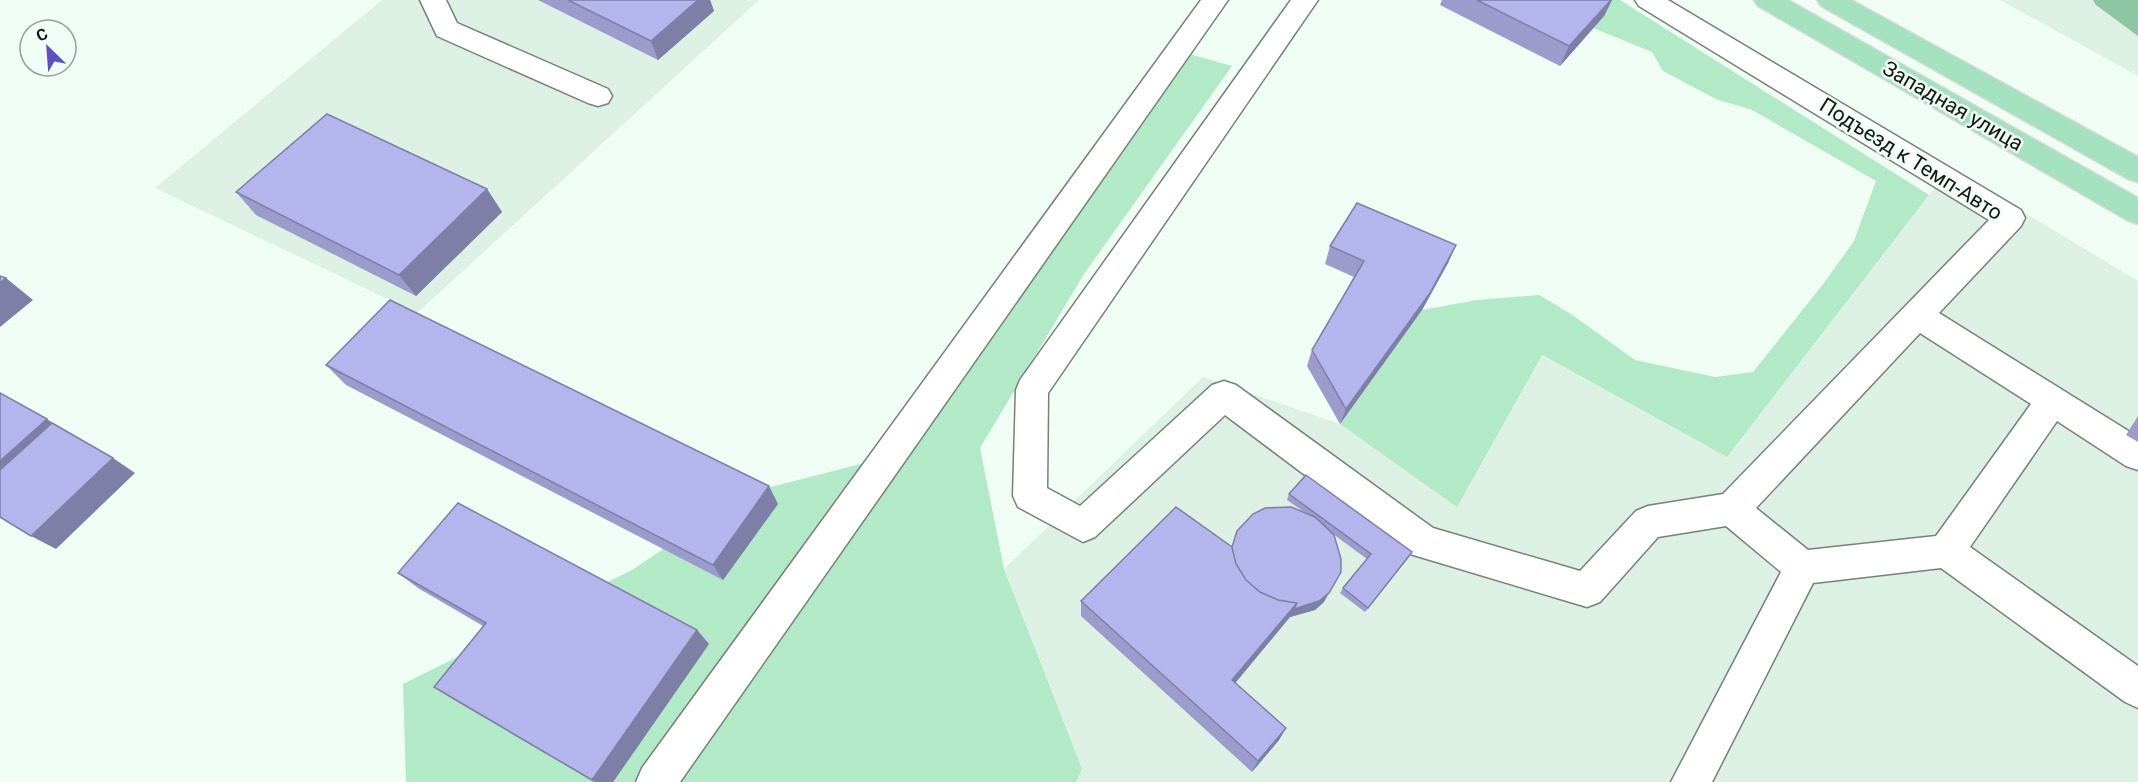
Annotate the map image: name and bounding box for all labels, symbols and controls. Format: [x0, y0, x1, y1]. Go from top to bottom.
north arrow [18, 18, 78, 78]
text: С [33, 24, 51, 46]
street label: Западная улица [1879, 56, 2027, 156]
street label: Подъезд к Темп-Авто [1815, 93, 2007, 225]

